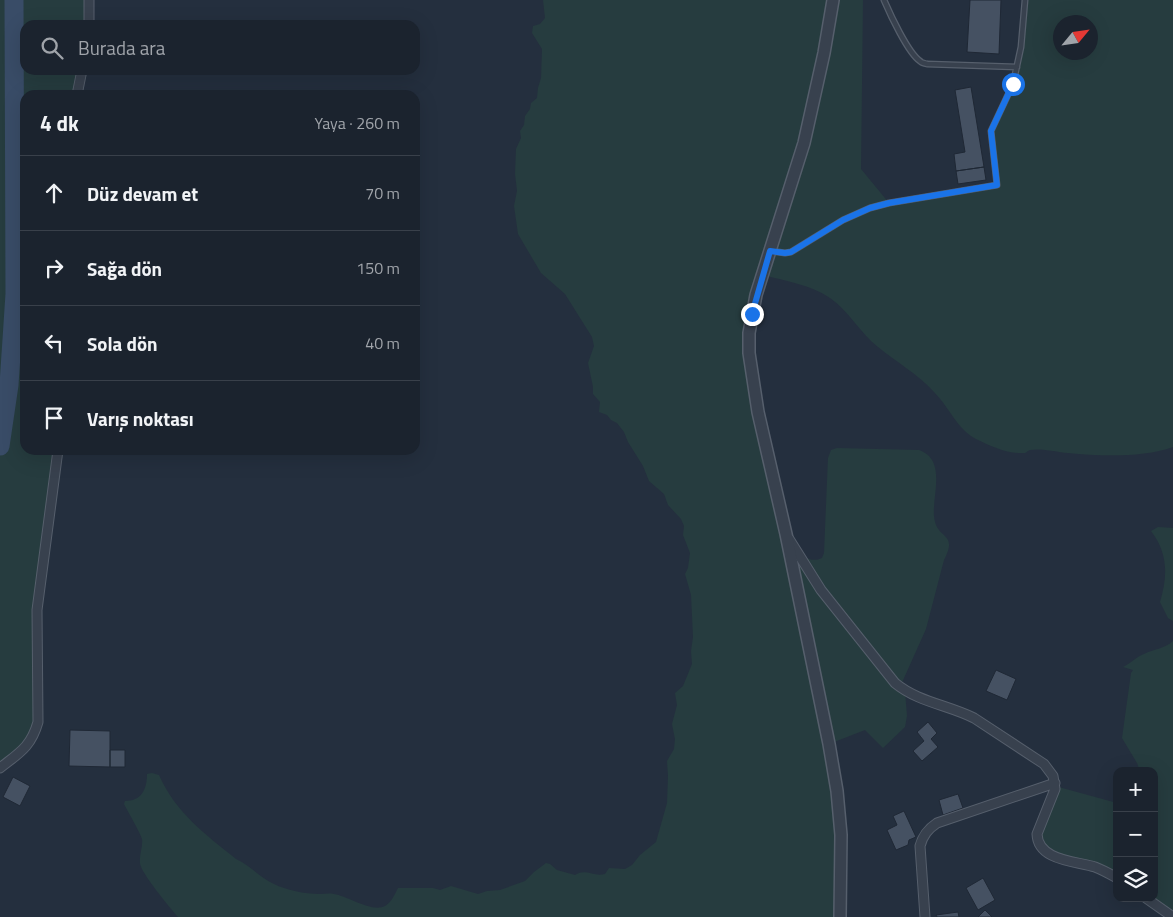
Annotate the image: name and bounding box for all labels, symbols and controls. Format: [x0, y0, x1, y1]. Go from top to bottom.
north arrow [1053, 15, 1098, 60]
search box [20, 20, 420, 75]
text: Burada ara [78, 33, 165, 62]
icon: search [38, 34, 66, 62]
route start [1002, 73, 1025, 96]
text: 4 dk [40, 107, 79, 139]
text: Yaya · 260 m [315, 111, 400, 135]
icon: ahead [40, 179, 68, 207]
text: Düz devam et [87, 179, 198, 208]
text: 70 m [365, 181, 400, 205]
icon: right [40, 254, 68, 282]
text: Sağa dön [87, 254, 162, 283]
text: 150 m [356, 256, 400, 280]
route end [741, 303, 764, 326]
icon: left [40, 329, 68, 357]
text: Sola dön [87, 329, 158, 358]
text: 40 m [365, 331, 400, 355]
icon: arrive [40, 404, 68, 432]
text: Varış noktası [87, 404, 194, 433]
map controls [1113, 767, 1158, 902]
button: + [1113, 767, 1158, 812]
button: − [1113, 812, 1158, 857]
button: layers [1113, 857, 1158, 902]

